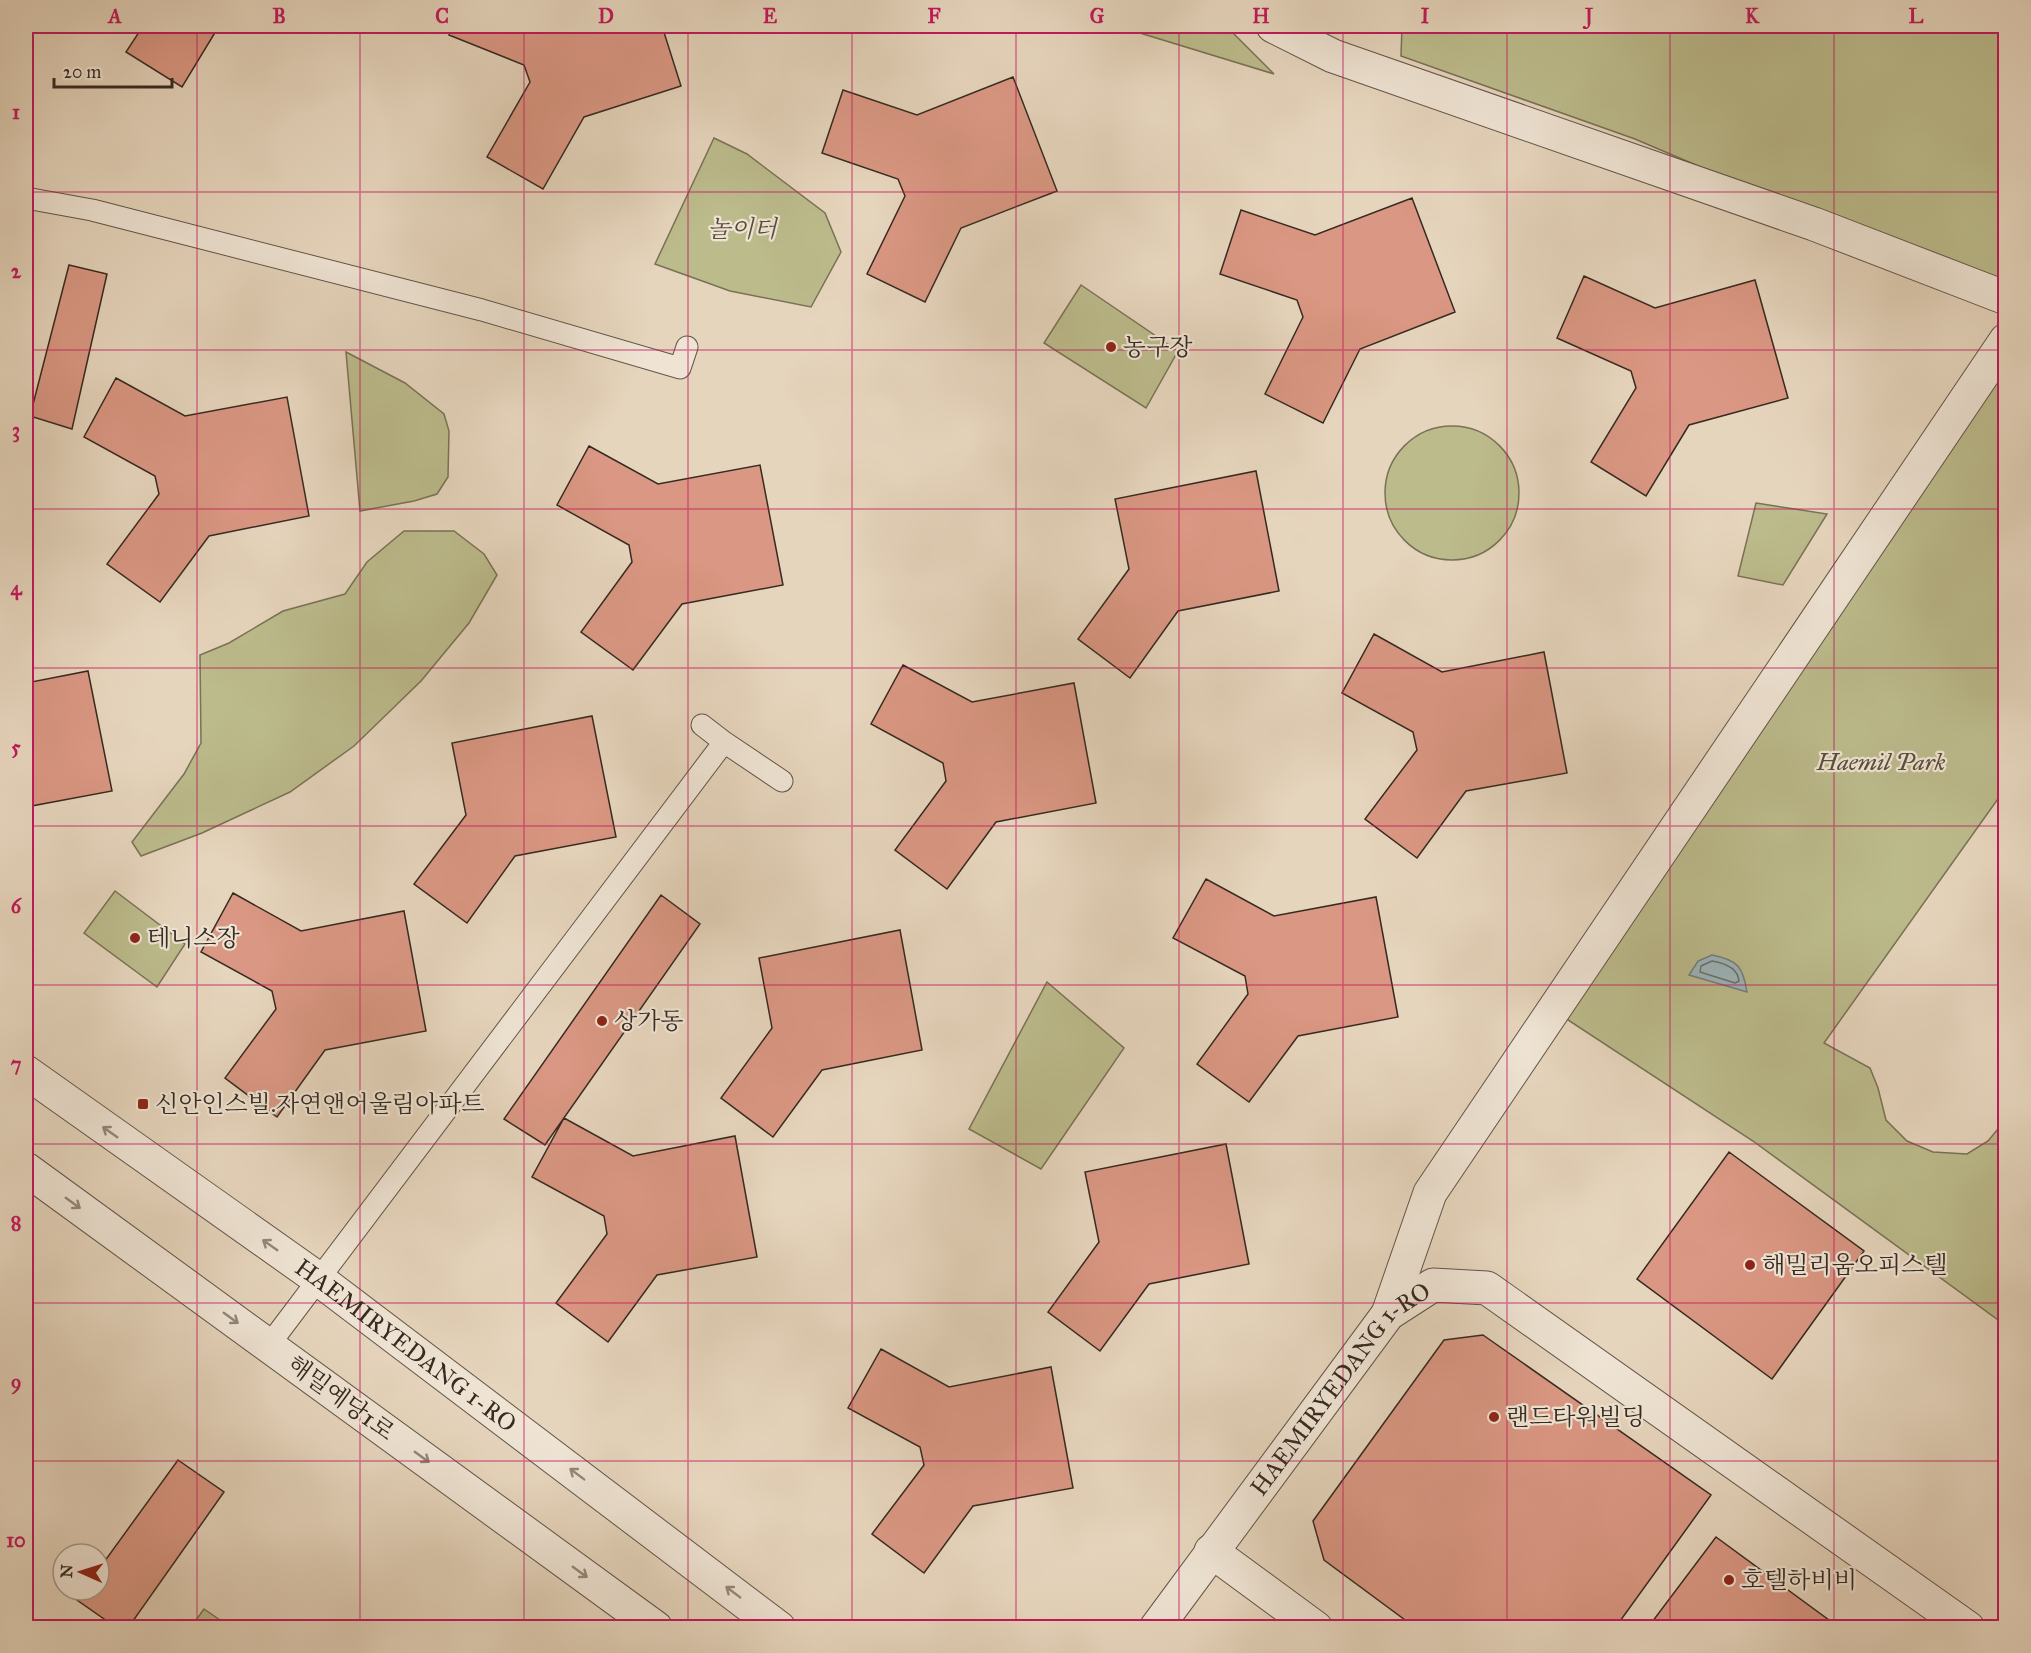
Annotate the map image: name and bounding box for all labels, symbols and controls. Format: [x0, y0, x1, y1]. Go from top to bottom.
text: A [106, 4, 122, 28]
text: B [272, 4, 286, 28]
text: C [435, 4, 449, 28]
text: D [598, 4, 614, 28]
text: E [763, 4, 778, 28]
text: F [927, 4, 941, 28]
text: G [1090, 4, 1105, 28]
text: H [1252, 4, 1270, 28]
text: I [1421, 4, 1430, 28]
text: J [1582, 4, 1594, 30]
text: K [1745, 4, 1760, 28]
text: L [1909, 4, 1924, 28]
scale bar [54, 51, 172, 89]
text: 20 m [63, 61, 101, 83]
text: 1 [12, 100, 20, 124]
park label: 놀이터 [707, 214, 779, 244]
text: 2 [11, 259, 22, 283]
place label: 농구장 [1123, 332, 1193, 362]
marker: 농구장 [1104, 340, 1118, 354]
text: 3 [12, 418, 20, 443]
text: 4 [10, 576, 22, 601]
text: 5 [11, 735, 21, 759]
park label: Haemil Park [1816, 747, 1946, 777]
text: 6 [11, 894, 23, 918]
place label: 테니스장 [147, 923, 241, 953]
marker: 테니스장 [128, 931, 142, 945]
place label: 상가동 [614, 1006, 684, 1036]
marker: 상가동 [595, 1014, 609, 1028]
text: 7 [11, 1052, 22, 1076]
place label: 신안인스빌.자연앤어울림아파트 [155, 1089, 485, 1119]
marker: 신안인스빌.자연앤어울림아파트 [136, 1097, 150, 1111]
one-way arrow [103, 1126, 119, 1138]
one-way arrow [64, 1197, 80, 1209]
text: 8 [11, 1211, 21, 1235]
one-way arrow [262, 1239, 278, 1251]
place label: 해밀리움오피스텔 [1762, 1250, 1947, 1280]
street label: HAEMIRYEDANG 1-RO [289, 1252, 522, 1439]
marker: 해밀리움오피스텔 [1743, 1258, 1757, 1272]
street label: HAEMIRYEDANG 1-RO [1244, 1276, 1436, 1502]
one-way arrow [222, 1311, 238, 1324]
street label: 해밀예당1로 [281, 1349, 401, 1447]
text: 9 [11, 1370, 21, 1395]
place label: 랜드타워빌딩 [1506, 1402, 1645, 1432]
marker: 랜드타워빌딩 [1487, 1410, 1501, 1424]
one-way arrow [414, 1451, 430, 1463]
one-way arrow [570, 1468, 586, 1481]
text: 10 [6, 1528, 26, 1552]
north arrow [51, 1542, 111, 1602]
text: N [57, 1564, 76, 1579]
place label: 호텔하비비 [1741, 1565, 1857, 1595]
one-way arrow [571, 1566, 587, 1578]
marker: 호텔하비비 [1722, 1573, 1736, 1587]
one-way arrow [725, 1586, 741, 1599]

